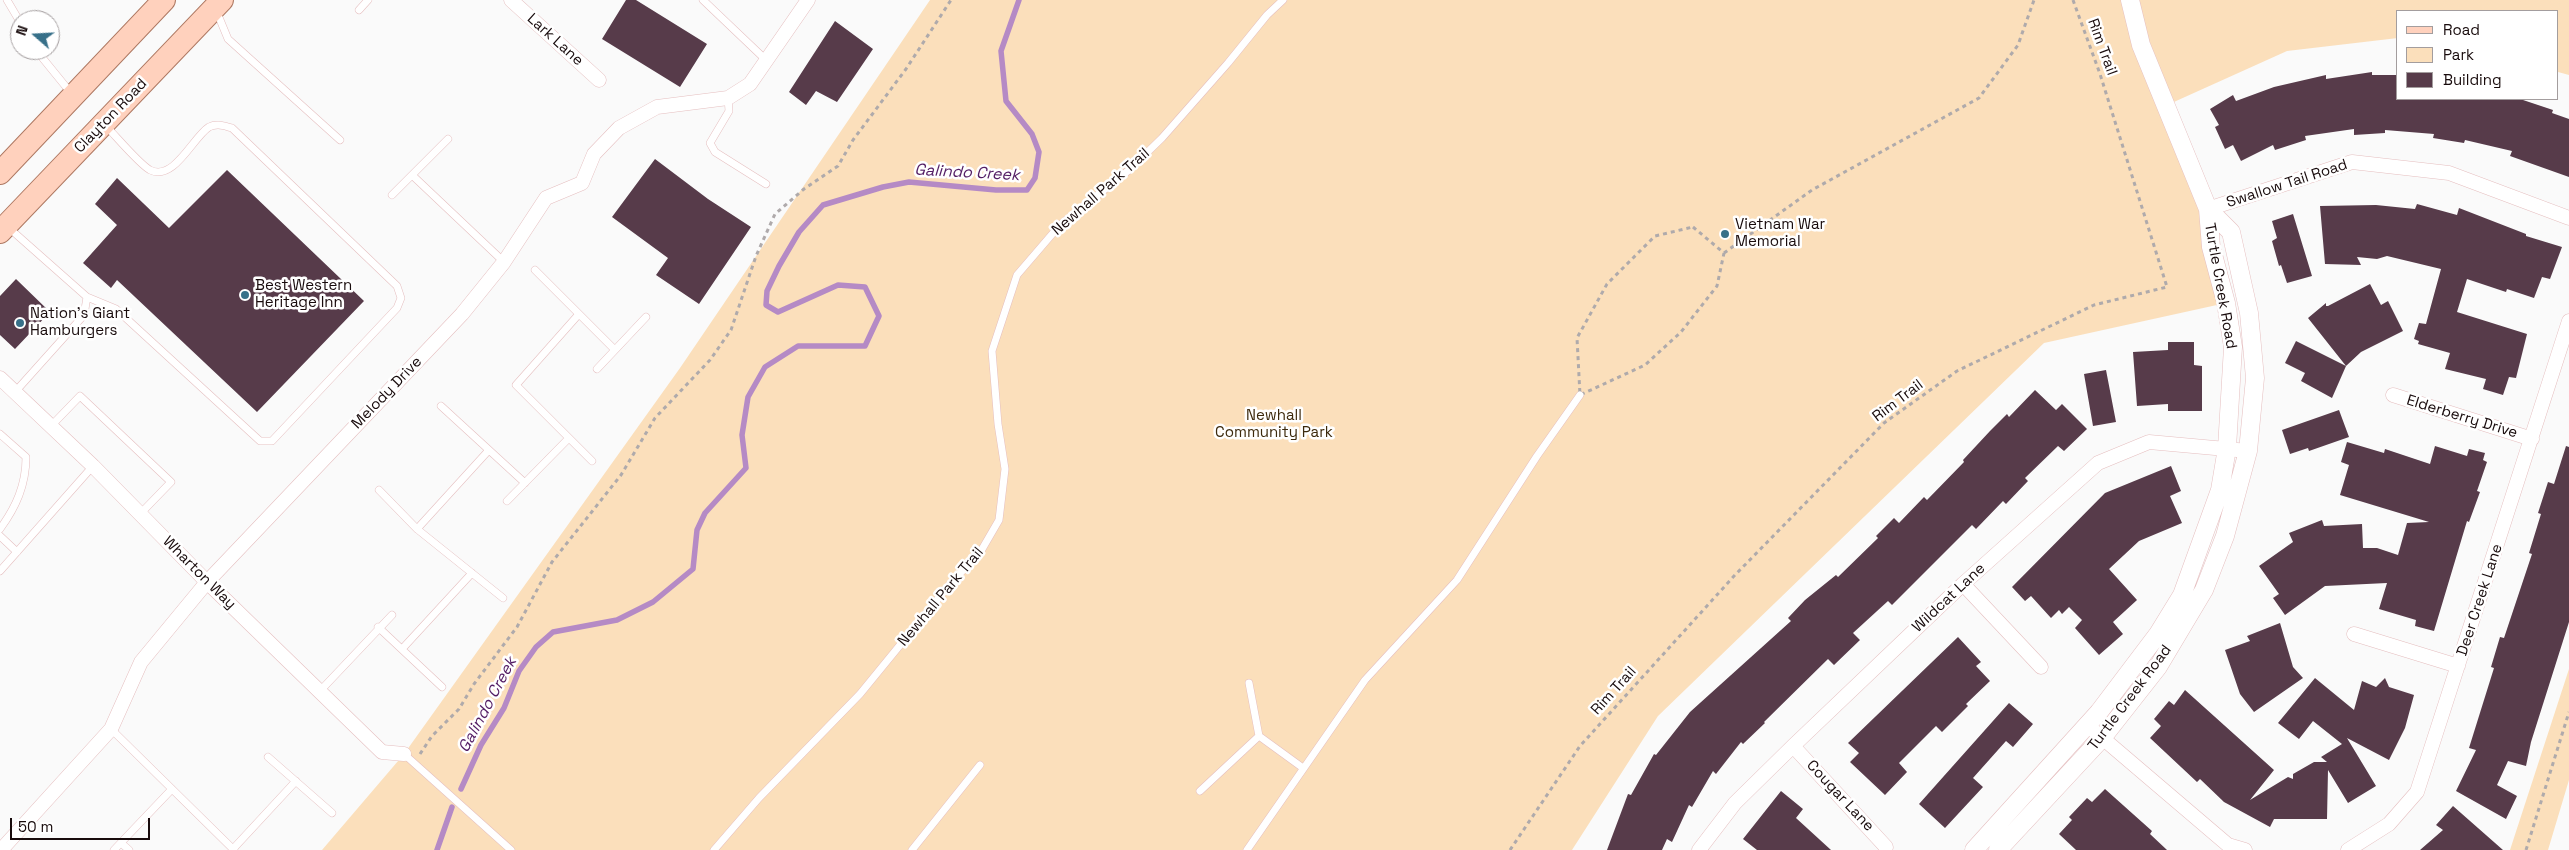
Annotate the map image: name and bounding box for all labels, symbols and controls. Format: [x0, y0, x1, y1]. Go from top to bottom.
north arrow [10, 10, 60, 60]
street label: Lark Lane [523, 10, 587, 70]
legend [2396, 10, 2559, 100]
street label: Rim Trail [2083, 16, 2121, 78]
text: Road [2443, 20, 2480, 39]
text: N [12, 23, 32, 38]
text: Park [2443, 45, 2474, 64]
text: Building [2443, 70, 2502, 89]
street label: Clayton Road [71, 75, 151, 157]
street label: Newhall Park Trail [1048, 145, 1154, 239]
street label: Swallow Tail Road [2224, 156, 2350, 212]
water label: Galindo Creek [914, 161, 1020, 185]
place label: Vietnam War Memorial [1735, 216, 1825, 251]
street label: Turtle Creek Road [2200, 222, 2240, 350]
marker: Vietnam War Memorial [1719, 228, 1731, 240]
place label: Best Western Heritage Inn [255, 277, 352, 312]
marker: Best Western Heritage Inn [239, 289, 251, 301]
place label: Nation's Giant Hamburgers [30, 305, 130, 340]
marker: Nation's Giant Hamburgers [14, 317, 26, 329]
street label: Melody Drive [348, 353, 426, 433]
street label: Rim Trail [1869, 376, 1927, 426]
street label: Elderberry Drive [2404, 392, 2520, 442]
park label: Newhall Community Park [1215, 407, 1333, 442]
street label: Wharton Way [159, 533, 239, 613]
street label: Deer Creek Lane [2453, 542, 2507, 658]
street label: Newhall Park Trail [894, 544, 988, 650]
street label: Wildcat Lane [1909, 560, 1989, 636]
street label: Turtle Creek Road [2084, 642, 2176, 754]
water label: Galindo Creek [455, 654, 521, 756]
street label: Rim Trail [1588, 663, 1640, 719]
street label: Cougar Lane [1802, 757, 1878, 835]
scale bar [12, 808, 152, 840]
text: 50 m [18, 817, 53, 836]

